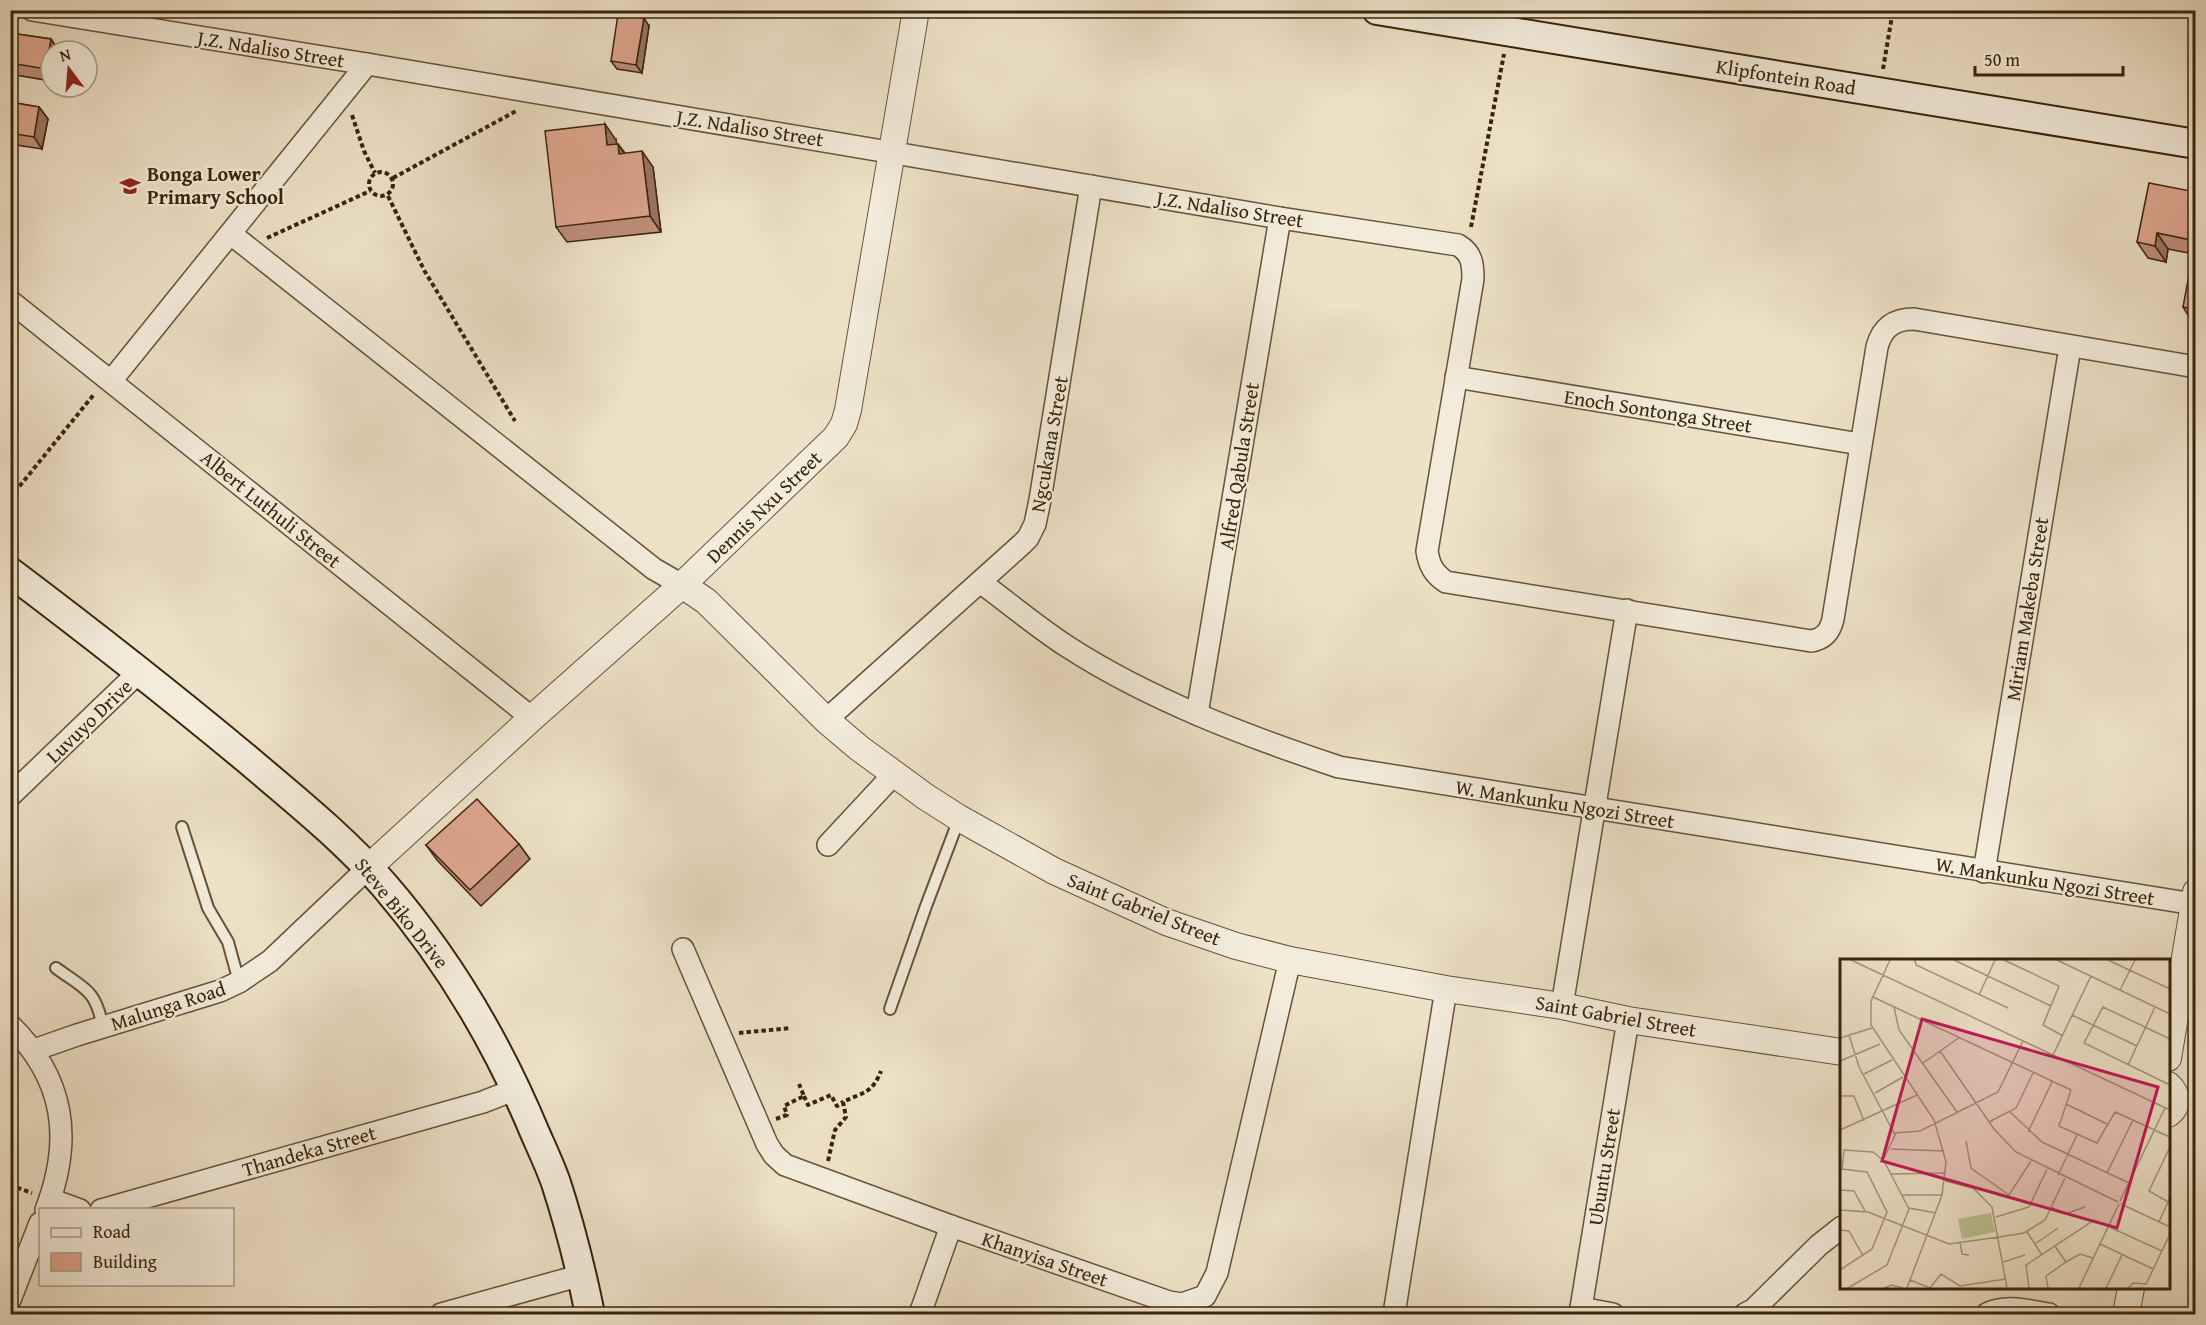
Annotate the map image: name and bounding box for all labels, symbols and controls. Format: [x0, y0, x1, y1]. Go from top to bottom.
street label: J.Z. Ndaliso Street [192, 22, 347, 74]
north arrow [39, 39, 99, 99]
scale bar [1975, 39, 2124, 77]
text: N [56, 41, 74, 68]
text: 50 m [1984, 46, 2020, 73]
street label: Klipfontein Road [1714, 51, 1858, 102]
street label: J.Z. Ndaliso Street [671, 101, 826, 153]
place label: Bonga Lower Primary School [147, 159, 284, 211]
school or university icon: Bonga Lower Primary School [118, 174, 142, 198]
street label: J.Z. Ndaliso Street [1151, 182, 1306, 234]
street label: Ngcukana Street [1022, 373, 1075, 514]
street label: Alfred Qabula Street [1211, 380, 1266, 552]
street label: Enoch Sontonga Street [1562, 381, 1754, 440]
street label: Albert Luthuli Street [195, 443, 348, 574]
street label: Dennis Nxu Street [699, 444, 828, 570]
street label: Miriam Makeba Street [1998, 515, 2055, 703]
street label: Luvuyo Drive [39, 672, 138, 769]
street label: W. Mankunku Ngozi Street [1453, 772, 1677, 835]
street label: W. Mankunku Ngozi Street [1933, 849, 2157, 912]
street label: Steve Biko Drive [348, 851, 456, 975]
street label: Saint Gabriel Street [1063, 865, 1225, 953]
inset map [1840, 959, 2170, 1289]
street label: Malunga Road [107, 973, 229, 1038]
street label: Saint Gabriel Street [1533, 987, 1699, 1044]
street label: Ubuntu Street [1580, 1106, 1627, 1228]
street label: Thandeka Street [239, 1118, 379, 1183]
legend [39, 1208, 234, 1286]
text: Road [93, 1218, 131, 1245]
street label: Khanyisa Street [978, 1223, 1112, 1294]
text: Building [93, 1248, 157, 1275]

